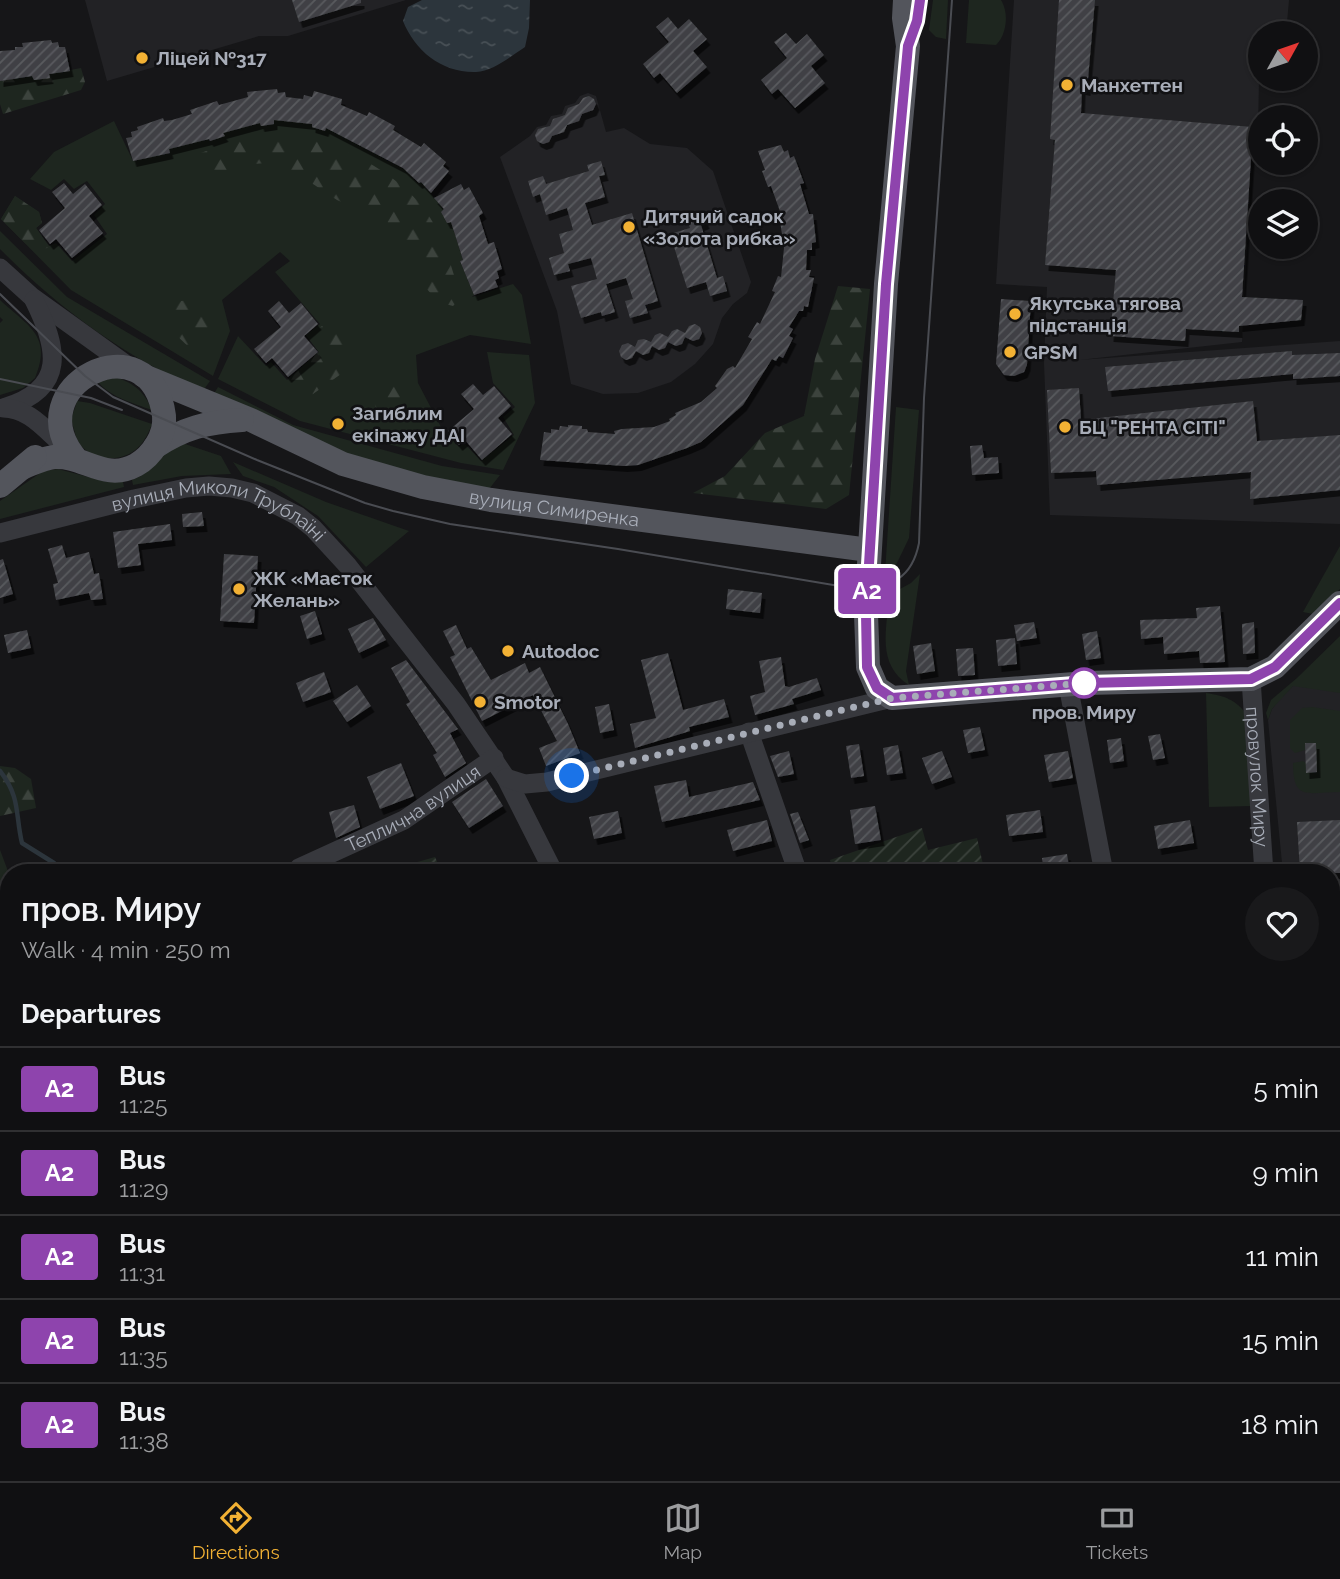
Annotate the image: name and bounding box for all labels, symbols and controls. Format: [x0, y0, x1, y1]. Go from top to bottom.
north arrow [1248, 21, 1318, 91]
map controls [1248, 21, 1318, 259]
place label: Ліцей №317 [156, 47, 267, 69]
marker: Ліцей №317 [134, 50, 150, 66]
place label: Манхеттен [1081, 74, 1183, 96]
marker: Манхеттен [1059, 77, 1075, 93]
button: locate [1248, 105, 1318, 175]
button: layers [1248, 189, 1318, 259]
place label: Дитячий садок «Золота рибка» [643, 205, 796, 249]
marker: Дитячий садок «Золота рибка» [621, 219, 637, 235]
place label: Якутська тягова підстанція [1029, 292, 1181, 336]
marker: Якутська тягова підстанція [1007, 306, 1023, 322]
place label: GPSM [1024, 341, 1078, 363]
marker: GPSM [1002, 344, 1018, 360]
place label: Загиблим екіпажу ДАІ [352, 402, 465, 446]
marker: Загиблим екіпажу ДАІ [330, 416, 346, 432]
place label: БЦ "РЕНТА СІТІ" [1079, 416, 1226, 438]
marker: БЦ "РЕНТА СІТІ" [1057, 419, 1073, 435]
street label: вулиця Миколи Трублаїні [109, 475, 330, 545]
street label: вулиця Симиренка [467, 485, 641, 531]
place label: ЖК «Маєток Желань» [253, 567, 373, 611]
line badge: А2 [836, 568, 898, 614]
text: А2 [852, 576, 882, 605]
marker: ЖК «Маєток Желань» [231, 581, 247, 597]
place label: Autodoc [522, 640, 600, 662]
marker: Autodoc [500, 643, 516, 659]
marker: пров. Миру [1069, 668, 1099, 698]
place label: Smotor [494, 691, 561, 713]
marker: Smotor [472, 694, 488, 710]
place label: пров. Миру [1032, 701, 1137, 723]
street label: провулок Миру [1242, 706, 1273, 848]
your location [554, 758, 589, 793]
street label: Теплична вулиця [342, 760, 484, 856]
button: heart [1245, 887, 1319, 961]
text: пров. Миру [21, 890, 201, 929]
text: Walk · 4 min · 250 m [21, 936, 231, 963]
text: Departures [21, 999, 161, 1029]
text: Bus [119, 1061, 166, 1091]
text: А2 [45, 1074, 74, 1103]
text: 5 min [1253, 1074, 1319, 1104]
text: 11:25 [119, 1091, 168, 1118]
text: Bus [119, 1145, 166, 1175]
text: А2 [45, 1158, 74, 1187]
text: 9 min [1252, 1158, 1319, 1188]
text: 11:29 [119, 1175, 168, 1202]
text: Bus [119, 1229, 166, 1259]
text: А2 [45, 1242, 74, 1271]
text: 11 min [1245, 1242, 1319, 1272]
text: 11:31 [119, 1259, 165, 1286]
text: Bus [119, 1313, 166, 1343]
text: А2 [45, 1326, 74, 1355]
text: 15 min [1242, 1326, 1319, 1356]
text: 11:35 [119, 1343, 168, 1370]
text: Bus [119, 1397, 166, 1427]
text: А2 [45, 1410, 74, 1439]
text: 18 min [1241, 1410, 1319, 1440]
text: 11:38 [119, 1427, 169, 1454]
tab: Directions [192, 1499, 280, 1563]
tab: Map [663, 1499, 702, 1563]
tab: Tickets [1086, 1499, 1148, 1563]

